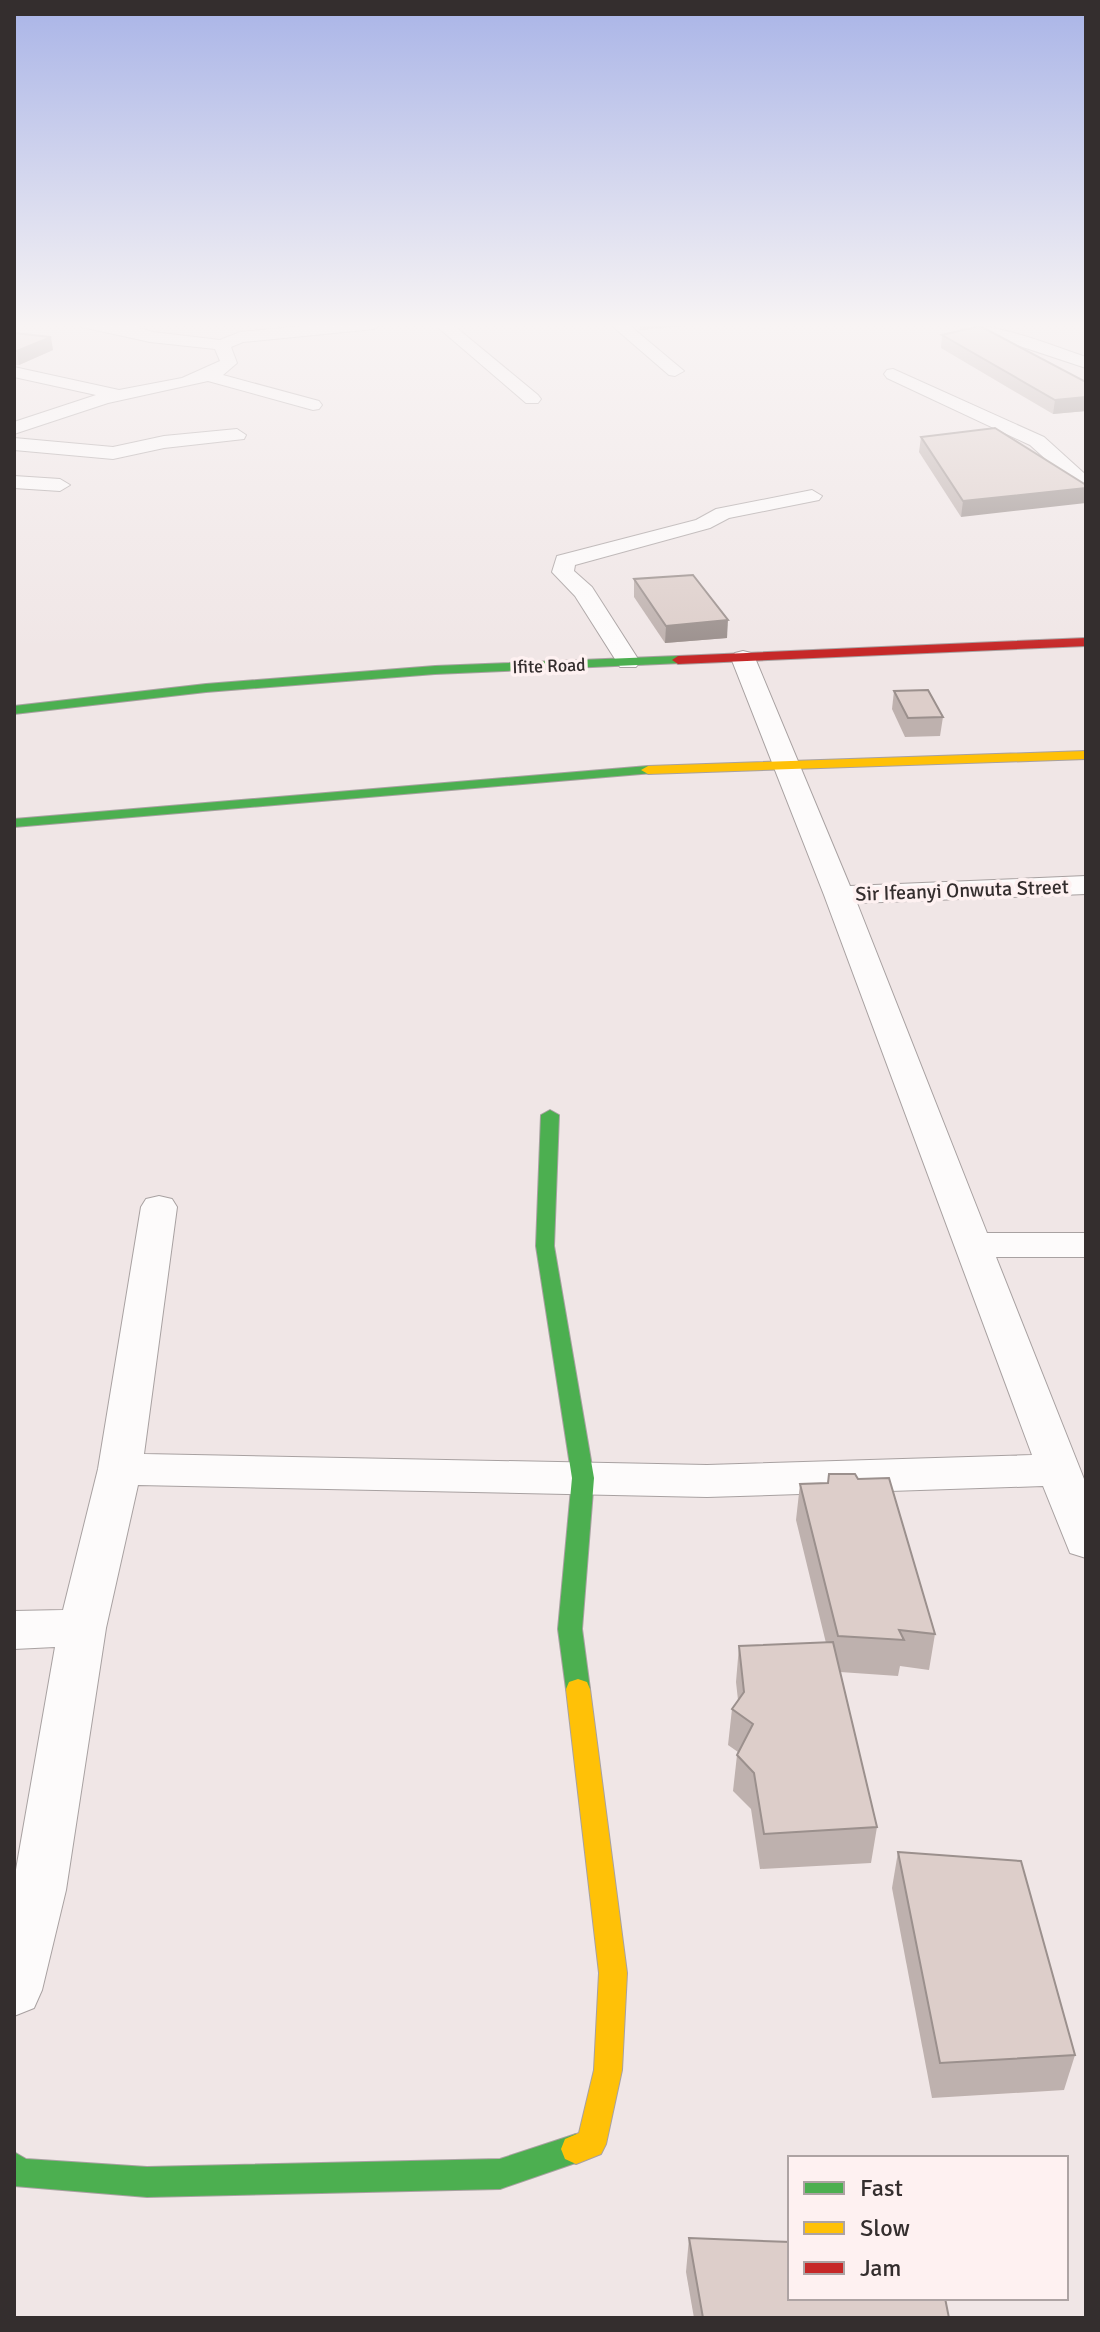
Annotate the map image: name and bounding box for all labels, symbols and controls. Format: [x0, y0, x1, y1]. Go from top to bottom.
street label: Ifite Road [512, 654, 586, 678]
street label: Sir Ifeanyi Onwuta Street [855, 874, 1069, 907]
legend [788, 2156, 1068, 2300]
text: Fast [860, 2173, 903, 2203]
text: Slow [860, 2213, 910, 2243]
text: Jam [860, 2253, 901, 2283]

